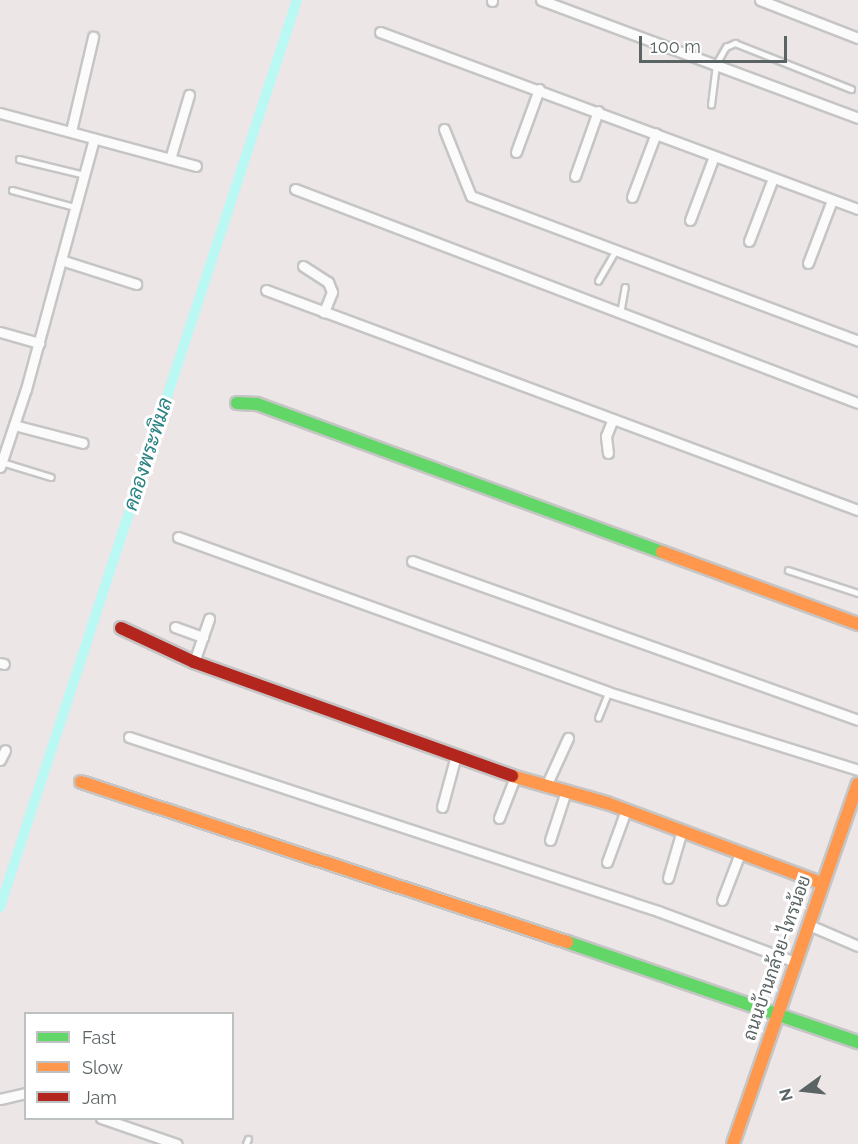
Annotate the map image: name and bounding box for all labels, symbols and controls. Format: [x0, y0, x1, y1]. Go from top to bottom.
scale bar [642, 24, 790, 62]
text: 100 m [650, 36, 701, 57]
water label: คลองพระพิมล [118, 394, 178, 514]
street label: ถนนบ้านกล้วย-ไทรน้อย [739, 873, 815, 1043]
legend [24, 1012, 234, 1120]
text: Fast [82, 1027, 116, 1048]
text: Slow [82, 1057, 123, 1078]
north arrow [774, 1060, 834, 1120]
text: N [775, 1086, 797, 1103]
text: Jam [82, 1087, 117, 1108]

